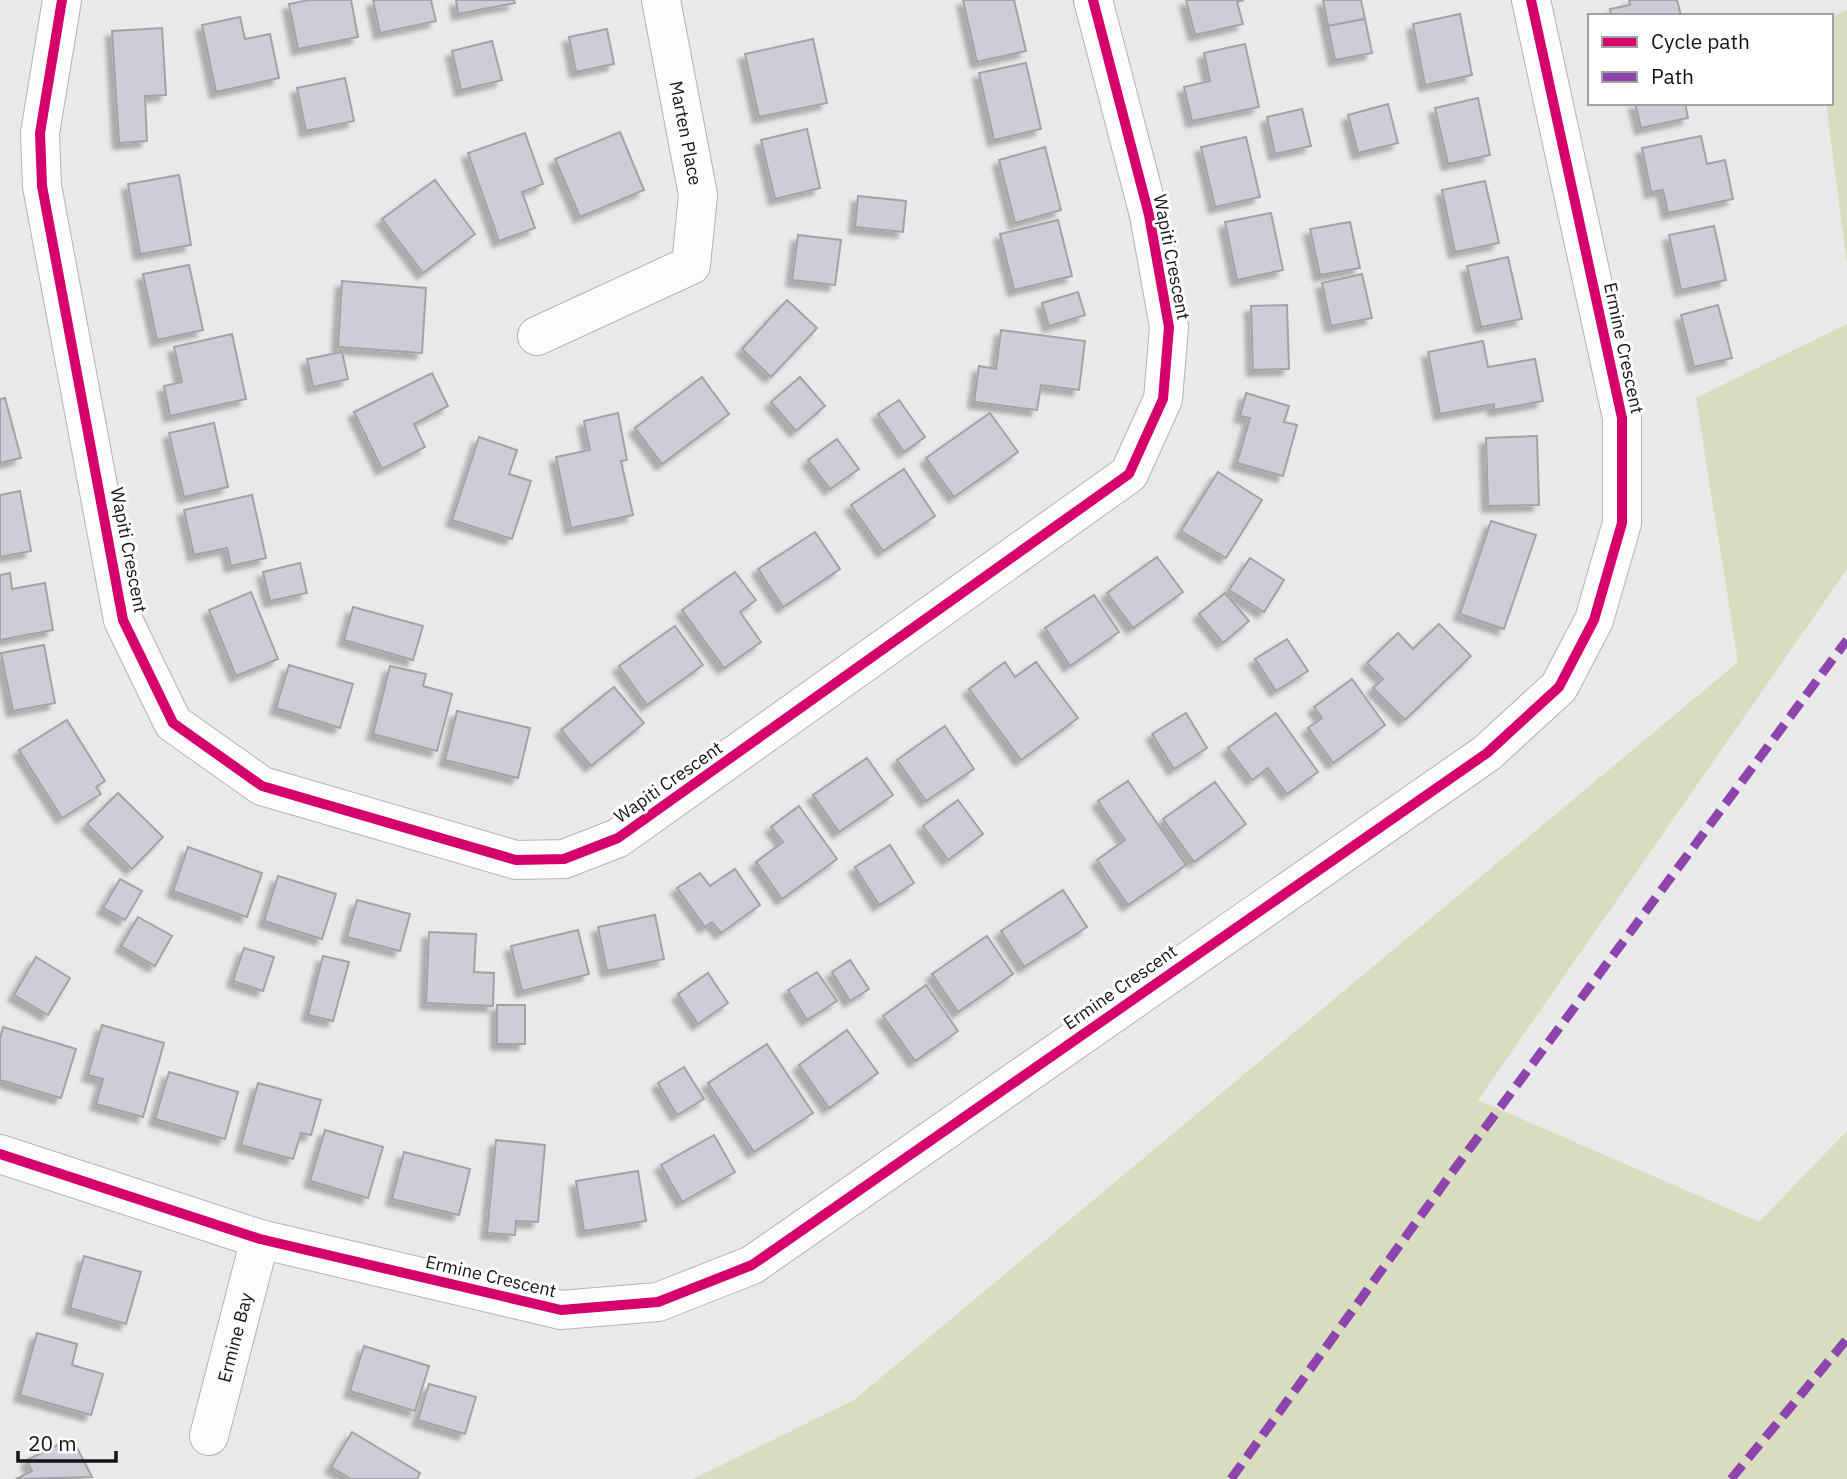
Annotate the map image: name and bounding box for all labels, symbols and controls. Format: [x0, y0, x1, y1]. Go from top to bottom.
legend [1588, 14, 1833, 105]
text: Cycle path [1651, 27, 1750, 55]
text: Path [1651, 62, 1694, 90]
street label: Marten Place [665, 79, 707, 187]
street label: Wapiti Crescent [1149, 192, 1195, 322]
street label: Ermine Crescent [1599, 280, 1649, 416]
street label: Wapiti Crescent [106, 485, 152, 615]
street label: Wapiti Crescent [609, 736, 727, 828]
street label: Ermine Crescent [1059, 939, 1181, 1035]
street label: Ermine Crescent [423, 1250, 559, 1302]
street label: Ermine Bay [212, 1290, 257, 1385]
scale bar [18, 1420, 116, 1464]
text: 20 m [28, 1429, 77, 1457]

